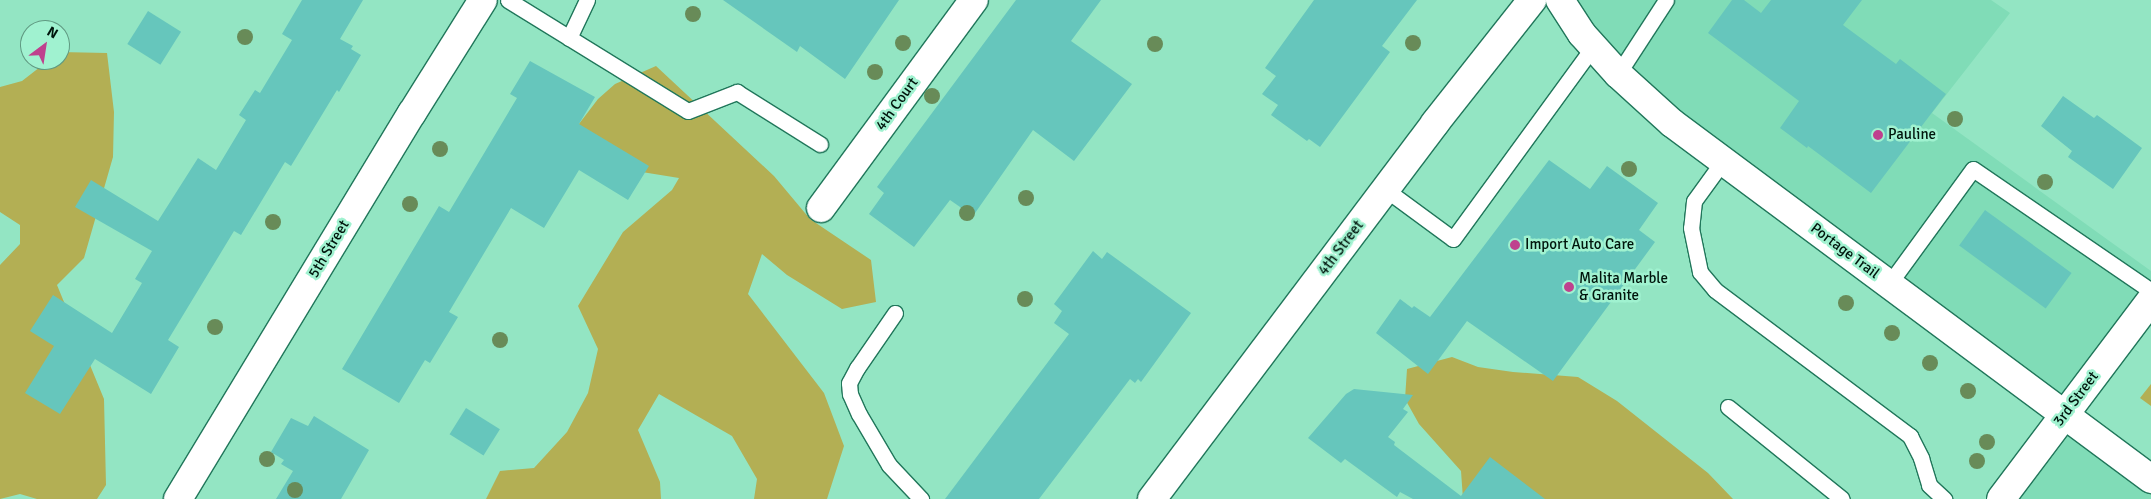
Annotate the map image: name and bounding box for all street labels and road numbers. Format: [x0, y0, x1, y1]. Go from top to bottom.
street label: 4th Court [872, 74, 922, 134]
street label: 5th Street [305, 217, 353, 281]
street label: 4th Street [1315, 217, 1367, 279]
street label: Portage Trail [1807, 219, 1883, 283]
street label: 3rd Street [2050, 368, 2102, 430]

